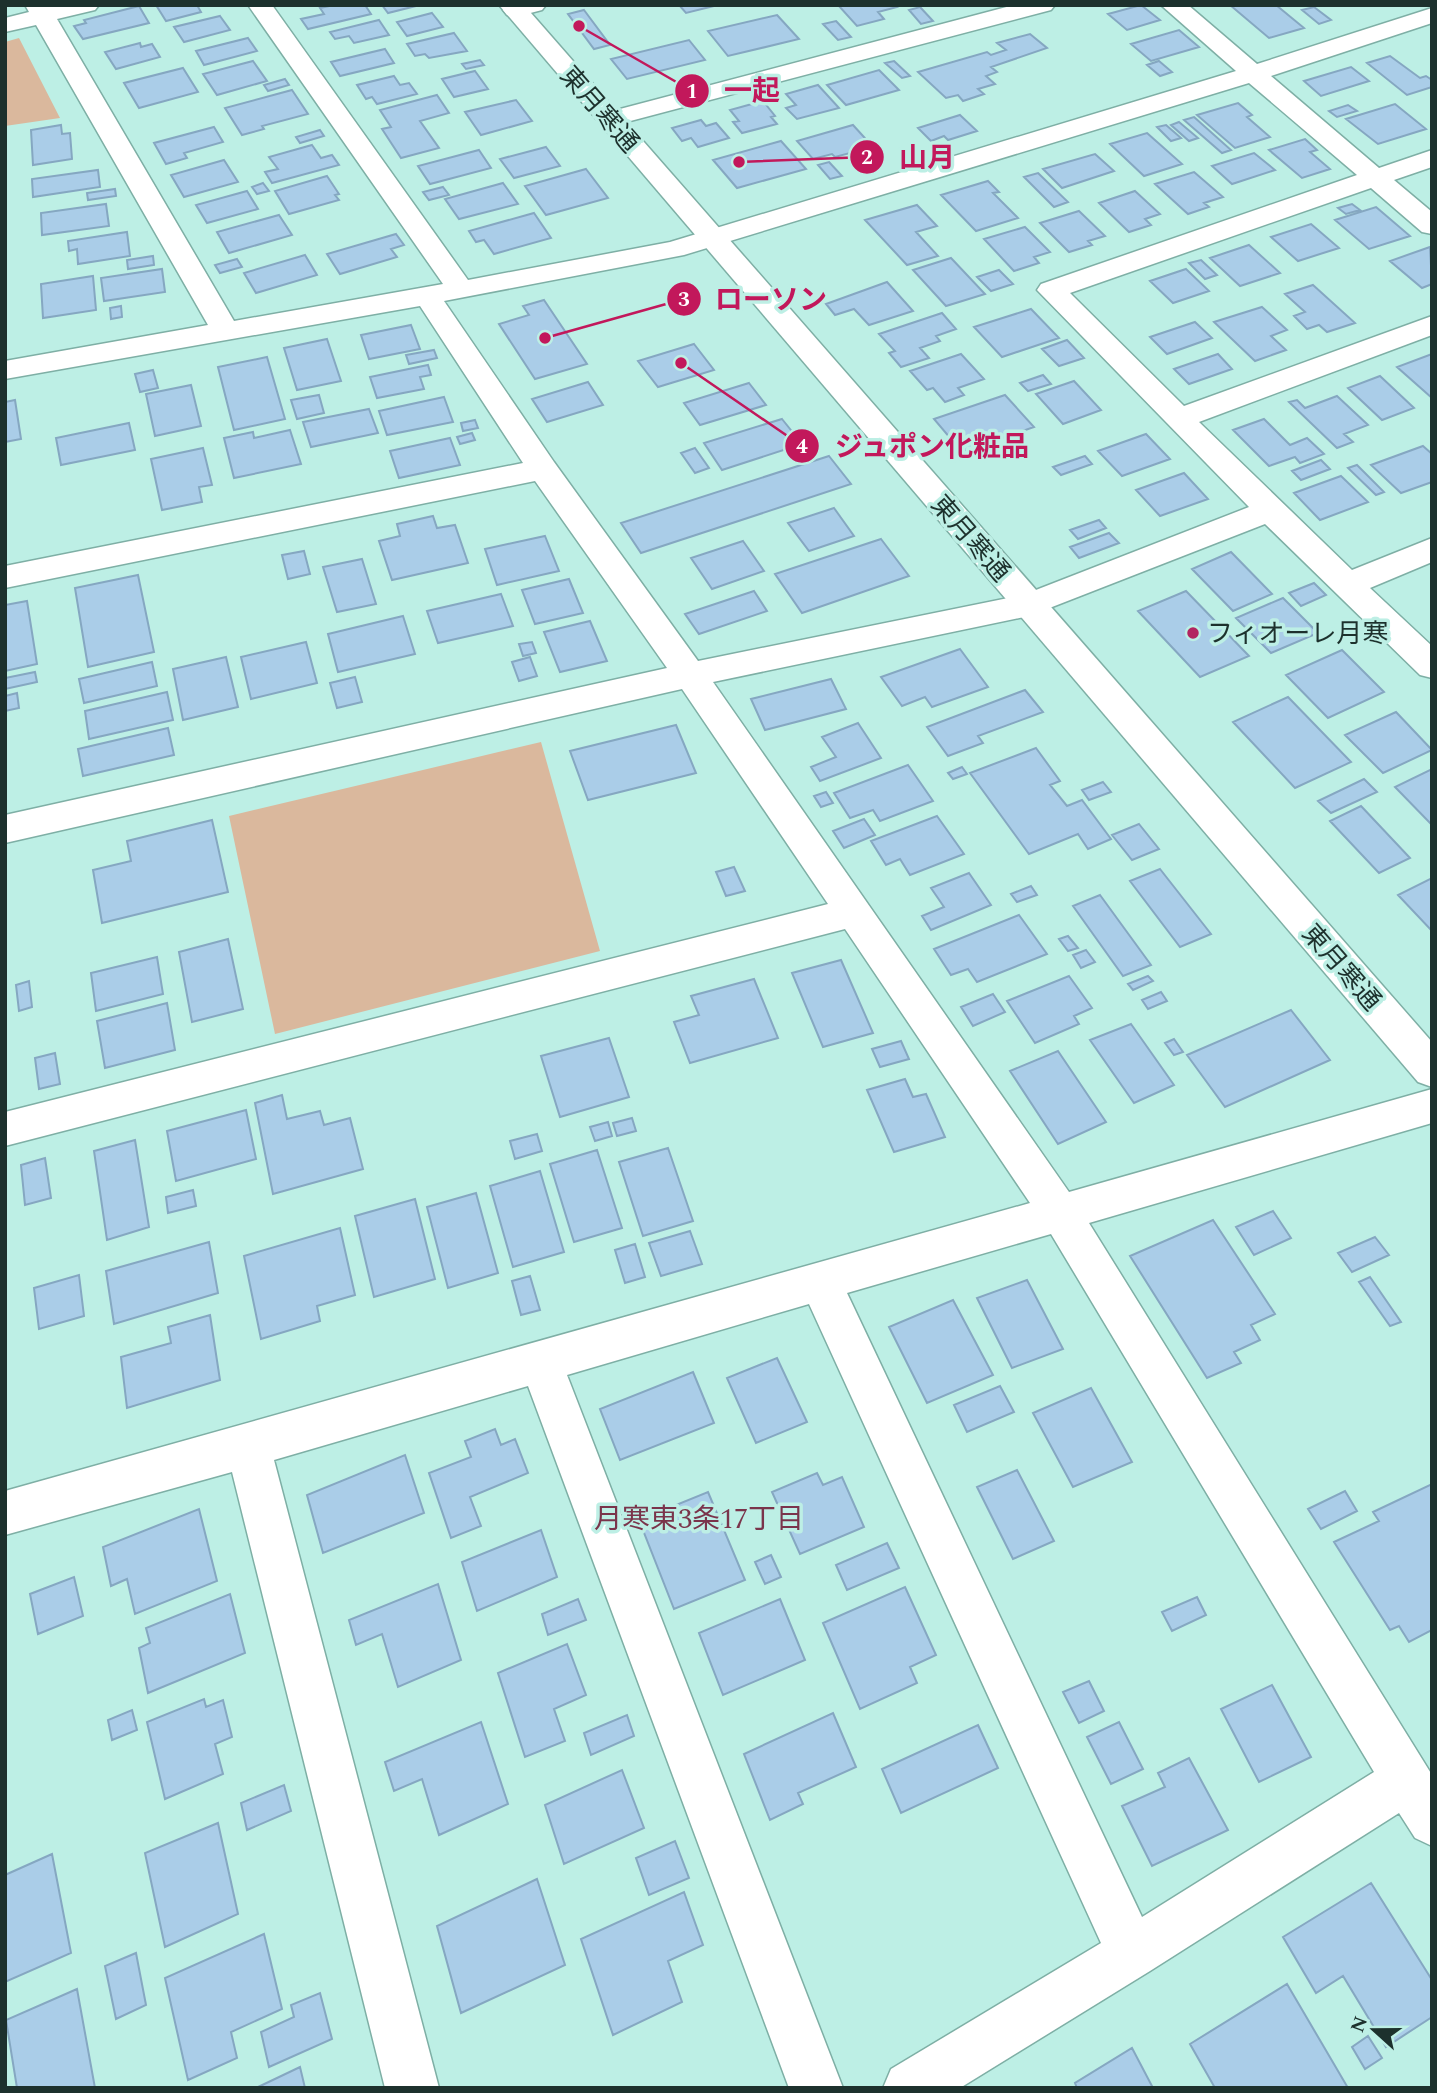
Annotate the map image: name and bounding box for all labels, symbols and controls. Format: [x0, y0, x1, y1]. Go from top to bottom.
street label: 東月寒通 [550, 57, 648, 162]
callout: 一起 [675, 66, 794, 115]
text: 一起 [724, 70, 780, 113]
text: 1 [686, 76, 698, 108]
callout: 山月 [850, 132, 969, 181]
text: 山月 [899, 137, 955, 180]
text: 2 [861, 142, 873, 174]
callout: ローソン [666, 275, 841, 324]
text: ローソン [715, 279, 827, 322]
text: 3 [678, 284, 690, 316]
callout: ジュポン化粧品 [785, 421, 1044, 470]
text: ジュポン化粧品 [835, 426, 1029, 469]
text: 4 [796, 431, 808, 463]
street label: 東月寒通 [921, 486, 1019, 591]
place label: フィオーレ月寒 [1207, 614, 1388, 654]
marker: フィオーレ月寒 [1185, 625, 1201, 641]
street label: 東月寒通 [1292, 915, 1390, 1020]
district label: 月寒東3条17丁目 [594, 1498, 804, 1541]
north arrow [1339, 1995, 1409, 2065]
text: N [1343, 2012, 1376, 2037]

